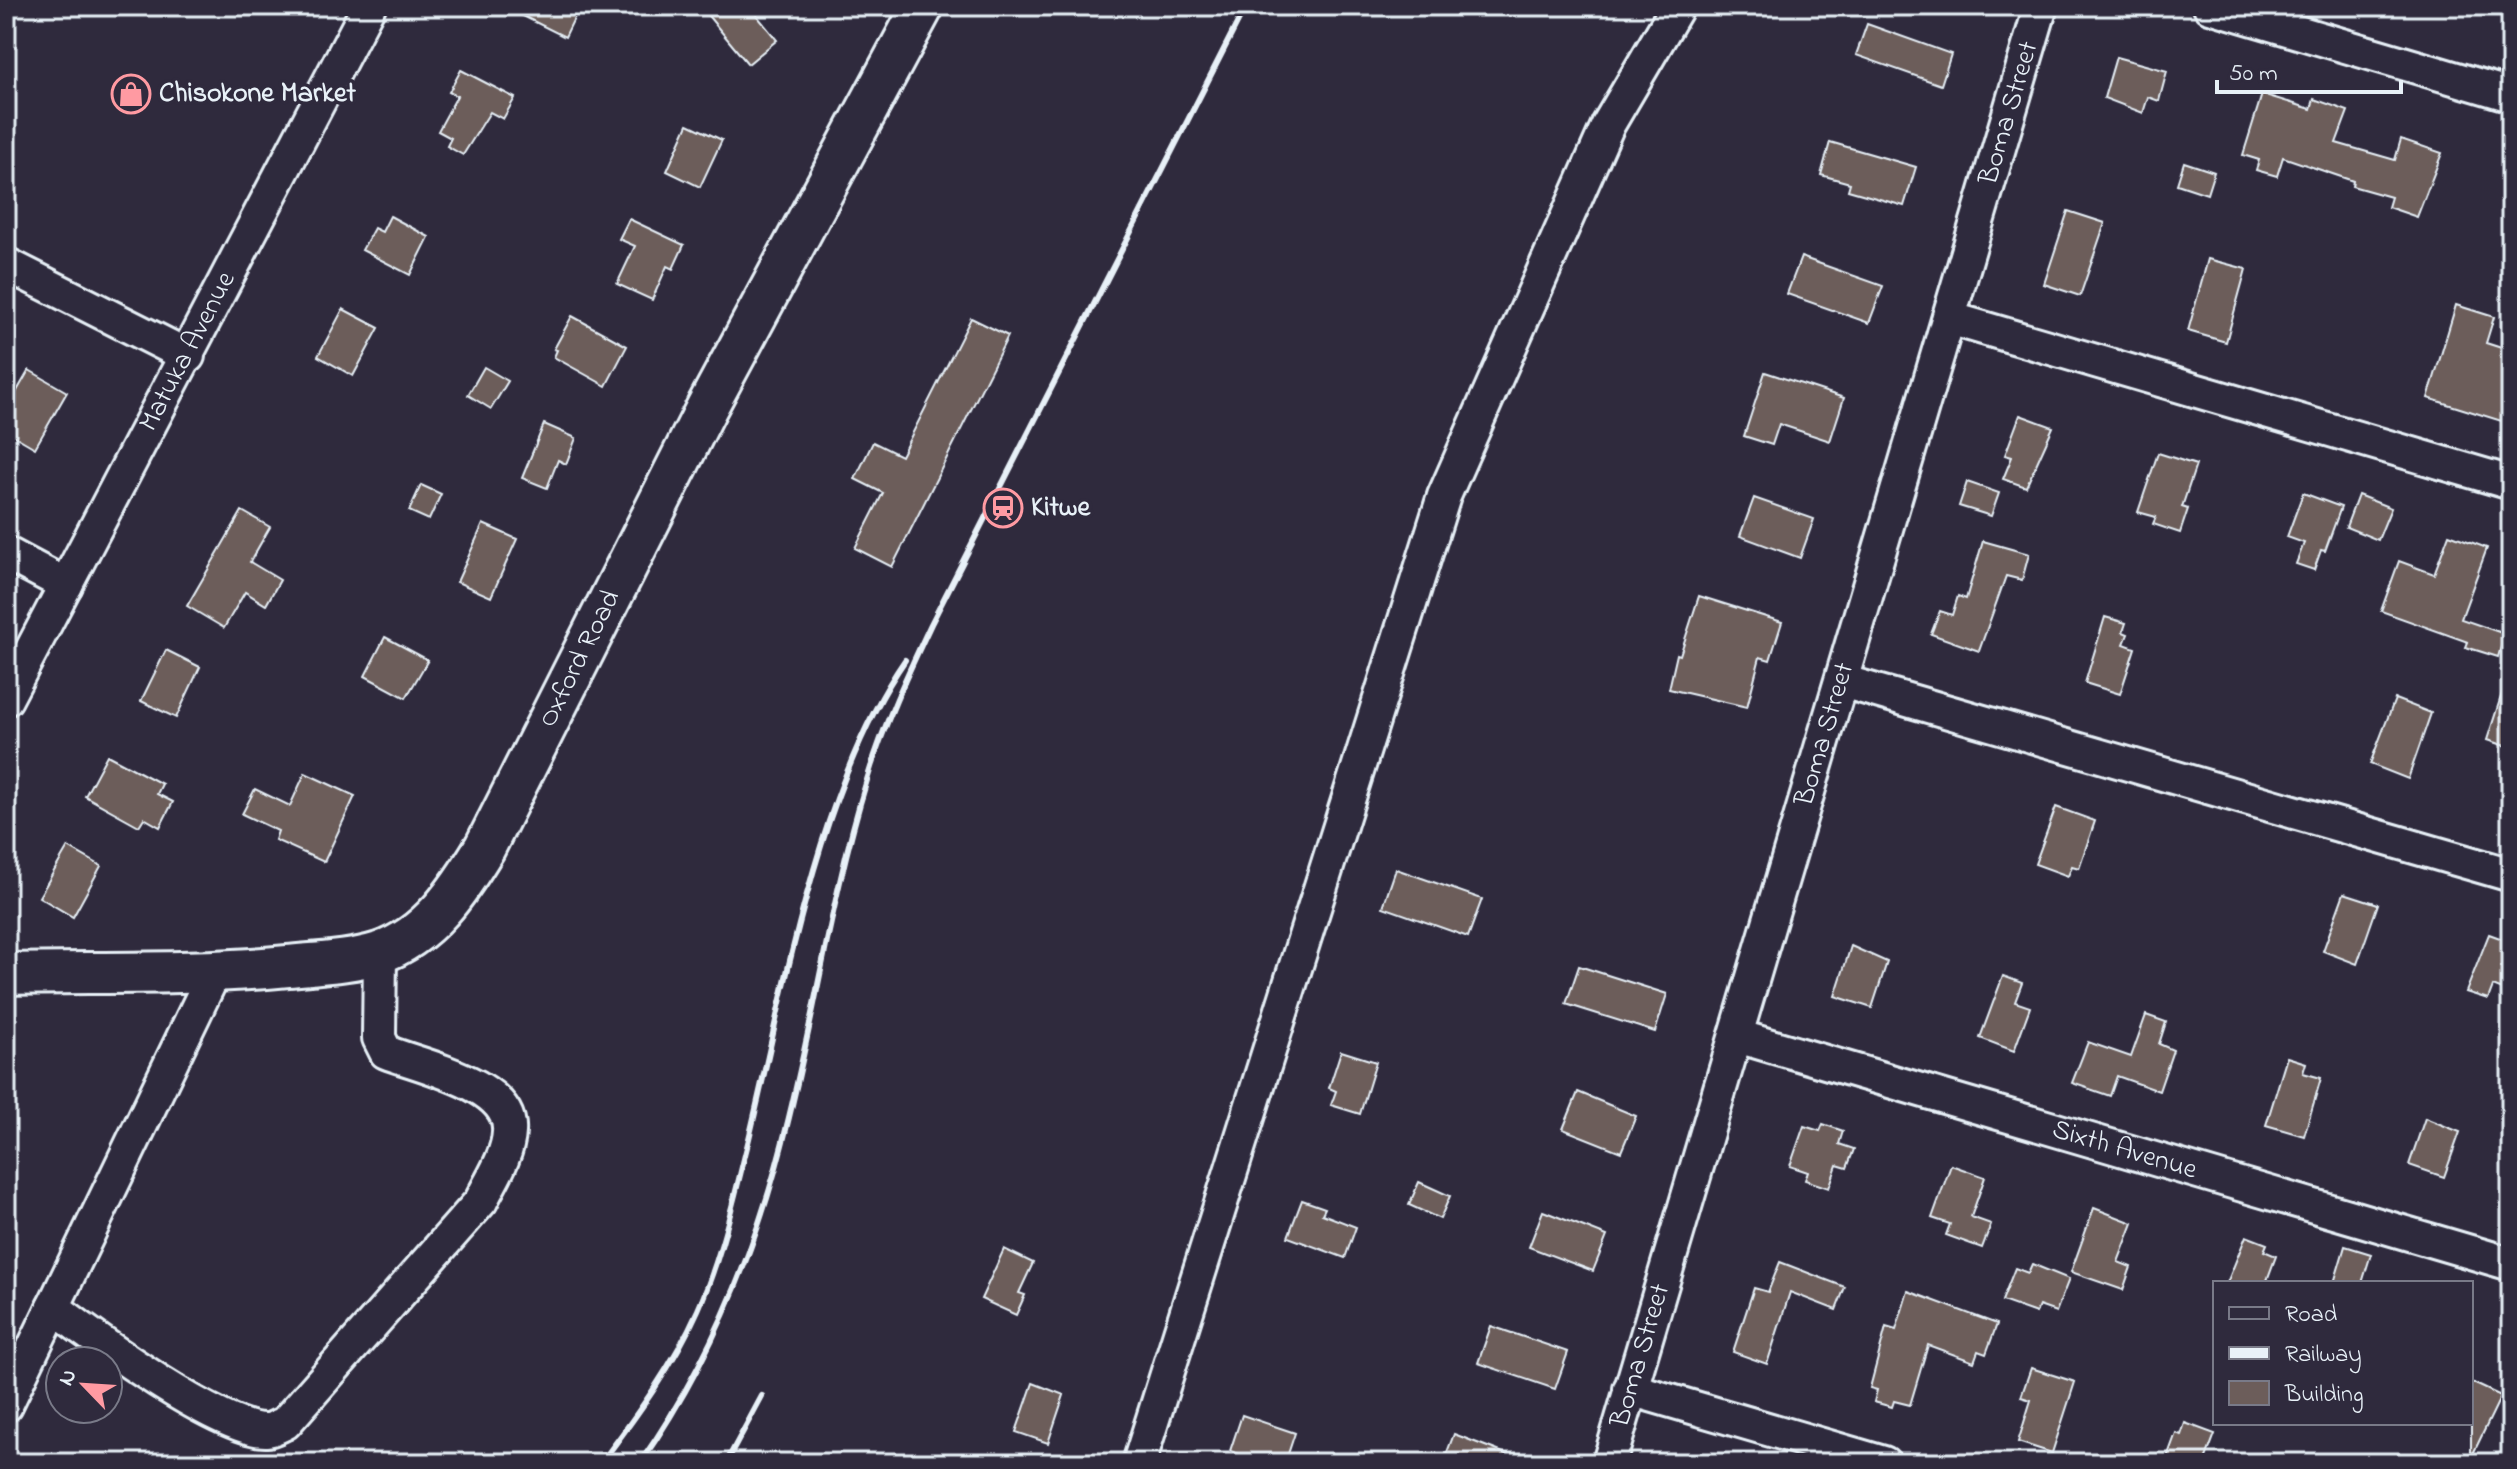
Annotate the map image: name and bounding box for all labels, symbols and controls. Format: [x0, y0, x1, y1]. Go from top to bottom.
street label: Boma Street [1968, 36, 2050, 191]
scale bar [2217, 44, 2401, 94]
text: 50 m [2229, 57, 2278, 92]
shop icon: Chisokone Market [110, 73, 152, 115]
place label: Chisokone Market [159, 74, 356, 115]
street label: Matuka Avenue [129, 264, 247, 439]
station icon: Kitwe [982, 487, 1024, 529]
place label: Kitwe [1031, 488, 1091, 529]
street label: Oxford Road [528, 583, 632, 735]
street label: Boma Street [1784, 658, 1866, 812]
street label: Sixth Avenue [2047, 1109, 2202, 1191]
street label: Boma Street [1600, 1279, 1682, 1433]
legend [2213, 1281, 2473, 1425]
text: Road [2285, 1298, 2338, 1333]
text: Railway [2285, 1338, 2362, 1374]
north arrow [44, 1345, 124, 1425]
text: N [51, 1364, 86, 1391]
text: Building [2284, 1378, 2364, 1413]

